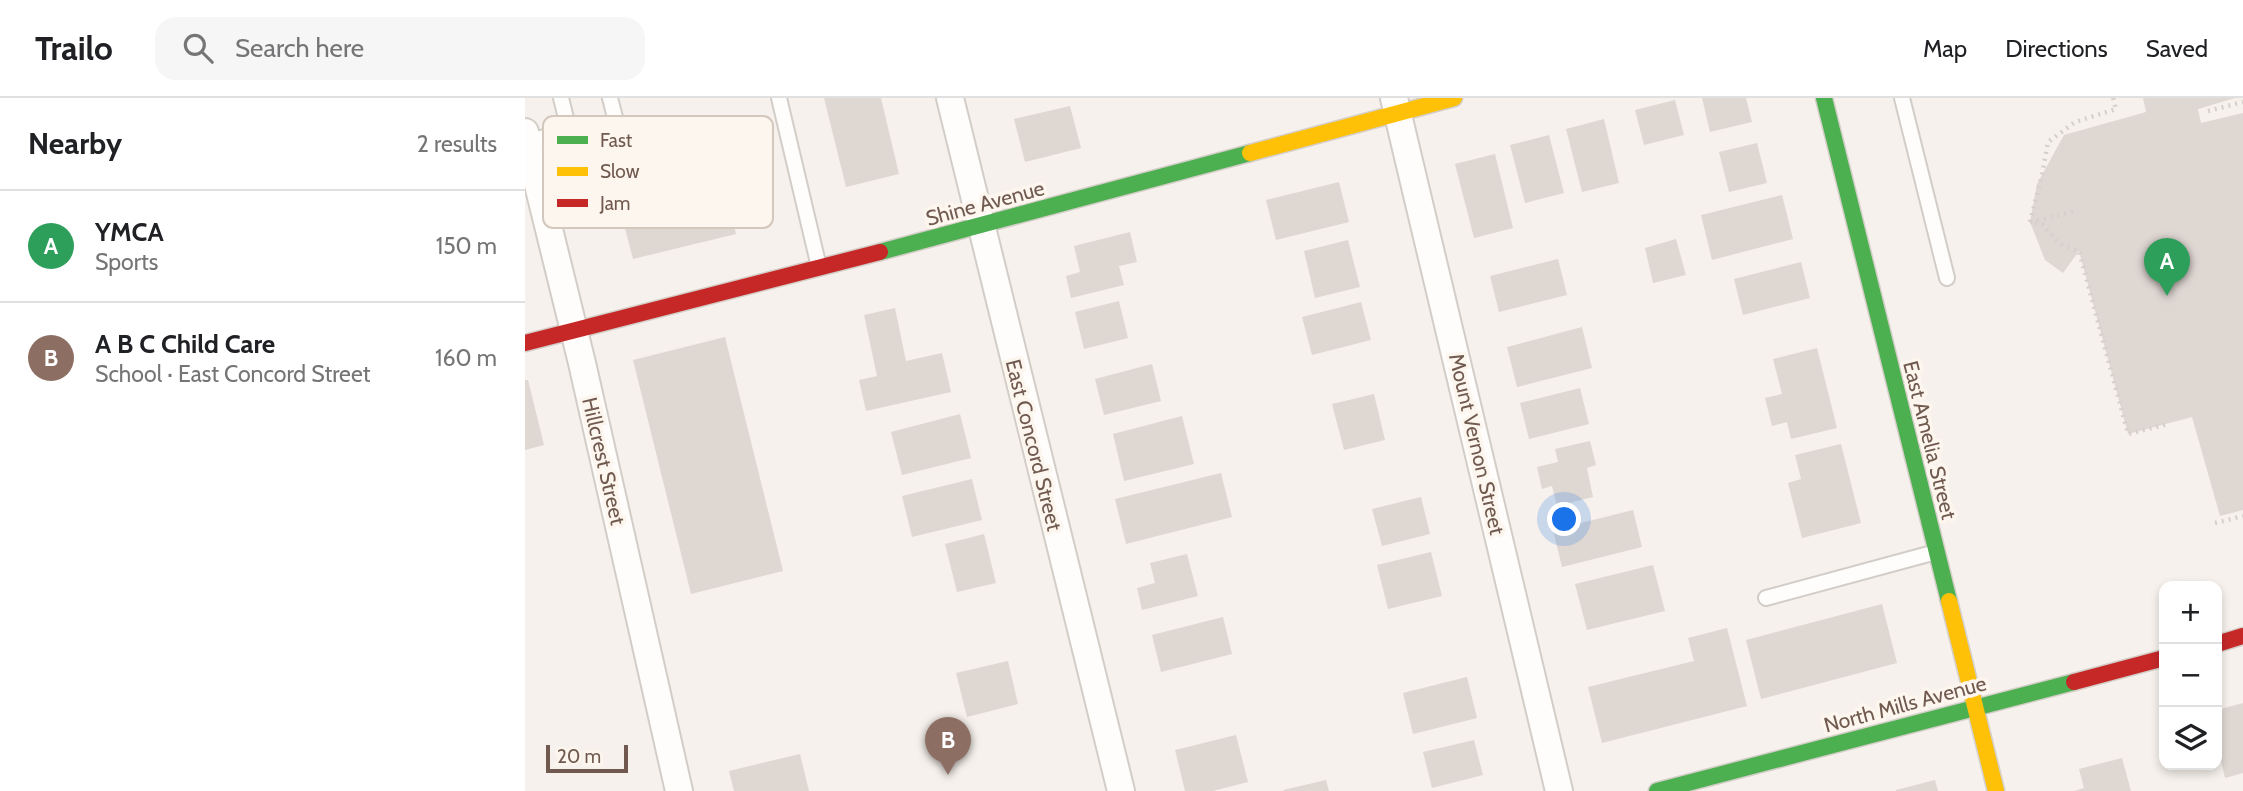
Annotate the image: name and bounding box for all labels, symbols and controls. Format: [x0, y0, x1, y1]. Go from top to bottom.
search box [155, 17, 645, 80]
text: Trailo [35, 28, 113, 68]
icon: search [179, 29, 217, 67]
text: Search here [235, 32, 364, 64]
text: Map [1923, 34, 1967, 63]
text: Directions [2005, 34, 2108, 63]
text: Saved [2146, 34, 2208, 63]
legend [543, 116, 773, 228]
text: Nearby [28, 125, 122, 162]
text: Fast [600, 129, 633, 152]
text: 2 results [417, 130, 497, 158]
text: Slow [600, 160, 640, 183]
street label: Shine Avenue [923, 175, 1047, 231]
text: Jam [599, 192, 630, 215]
text: YMCA [95, 216, 164, 248]
text: A [44, 232, 58, 260]
text: 150 m [436, 232, 497, 260]
pin: A [2144, 238, 2190, 296]
text: Sports [95, 248, 158, 276]
text: A B C Child Care [95, 328, 275, 360]
text: B [44, 344, 58, 372]
text: 160 m [435, 344, 497, 372]
street label: Mount Vernon Street [1444, 351, 1510, 537]
street label: East Concord Street [1001, 357, 1067, 533]
street label: East Amelia Street [1898, 358, 1962, 522]
text: School · East Concord Street [95, 360, 370, 388]
street label: Hillcrest Street [577, 395, 631, 527]
your location [1547, 502, 1581, 536]
map controls [2159, 581, 2222, 770]
button: + [2159, 581, 2222, 644]
button: − [2159, 644, 2222, 707]
street label: North Mills Avenue [1821, 670, 1989, 738]
button: layers [2159, 707, 2222, 770]
pin: B [925, 717, 971, 775]
scale bar [546, 742, 628, 774]
text: 20 m [557, 745, 601, 768]

